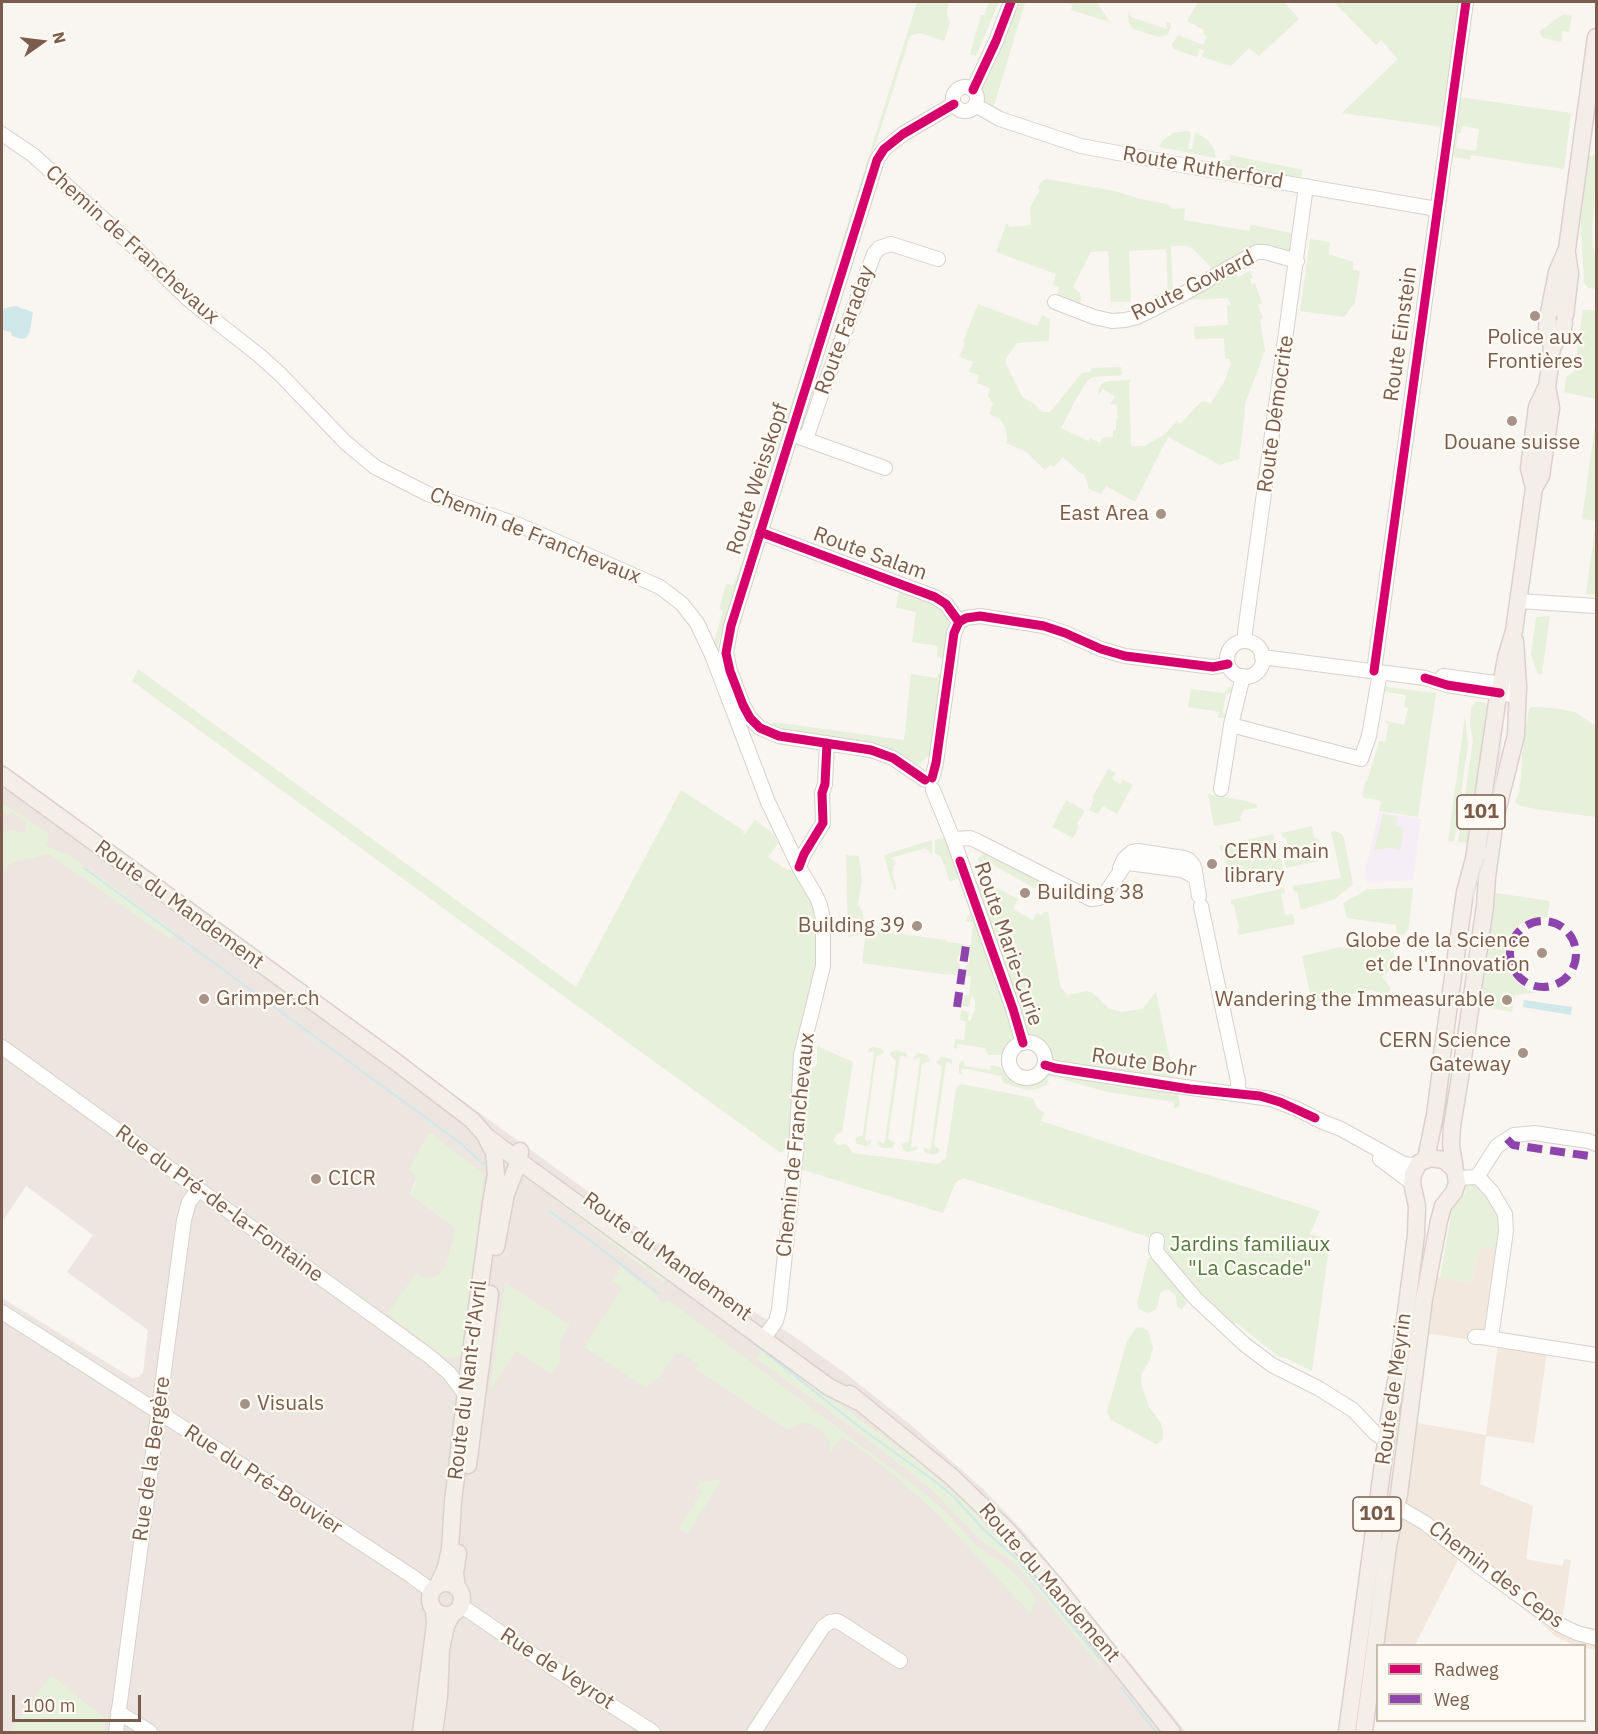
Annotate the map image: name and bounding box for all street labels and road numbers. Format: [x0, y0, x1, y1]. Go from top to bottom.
street label: Route Rutherford [1121, 141, 1285, 195]
street label: Chemin de Franchevaux [40, 160, 224, 330]
street label: Route Goward [1127, 245, 1259, 327]
street label: Route Faraday [810, 262, 880, 398]
street label: Route Einstein [1379, 265, 1423, 403]
street label: Route Démocrite [1252, 334, 1300, 494]
street label: Route Weisskopf [722, 400, 794, 558]
street label: Chemin de Franchevaux [426, 482, 644, 590]
street label: Route Salam [810, 522, 930, 586]
road number: 101 [1457, 795, 1505, 829]
street label: Route du Mandement [90, 835, 268, 975]
street label: Route Marie-Curie [968, 859, 1048, 1029]
street label: Chemin de Franchevaux [772, 1032, 820, 1258]
street label: Route Bohr [1090, 1043, 1198, 1083]
street label: Rue du Pré-de-la-Fontaine [110, 1120, 328, 1288]
street label: Route du Mandement [578, 1187, 756, 1327]
street label: Route du Nant-d'Avril [443, 1278, 493, 1482]
street label: Route de Meyrin [1371, 1311, 1417, 1467]
street label: Rue de la Bergère [128, 1375, 176, 1543]
street label: Rue du Pré-Bouvier [179, 1419, 347, 1541]
road number: 101 [1353, 1497, 1401, 1531]
street label: Route du Mandement [973, 1498, 1125, 1668]
street label: Chemin des Ceps [1423, 1516, 1569, 1634]
street label: Rue de Veyrot [495, 1623, 619, 1715]

